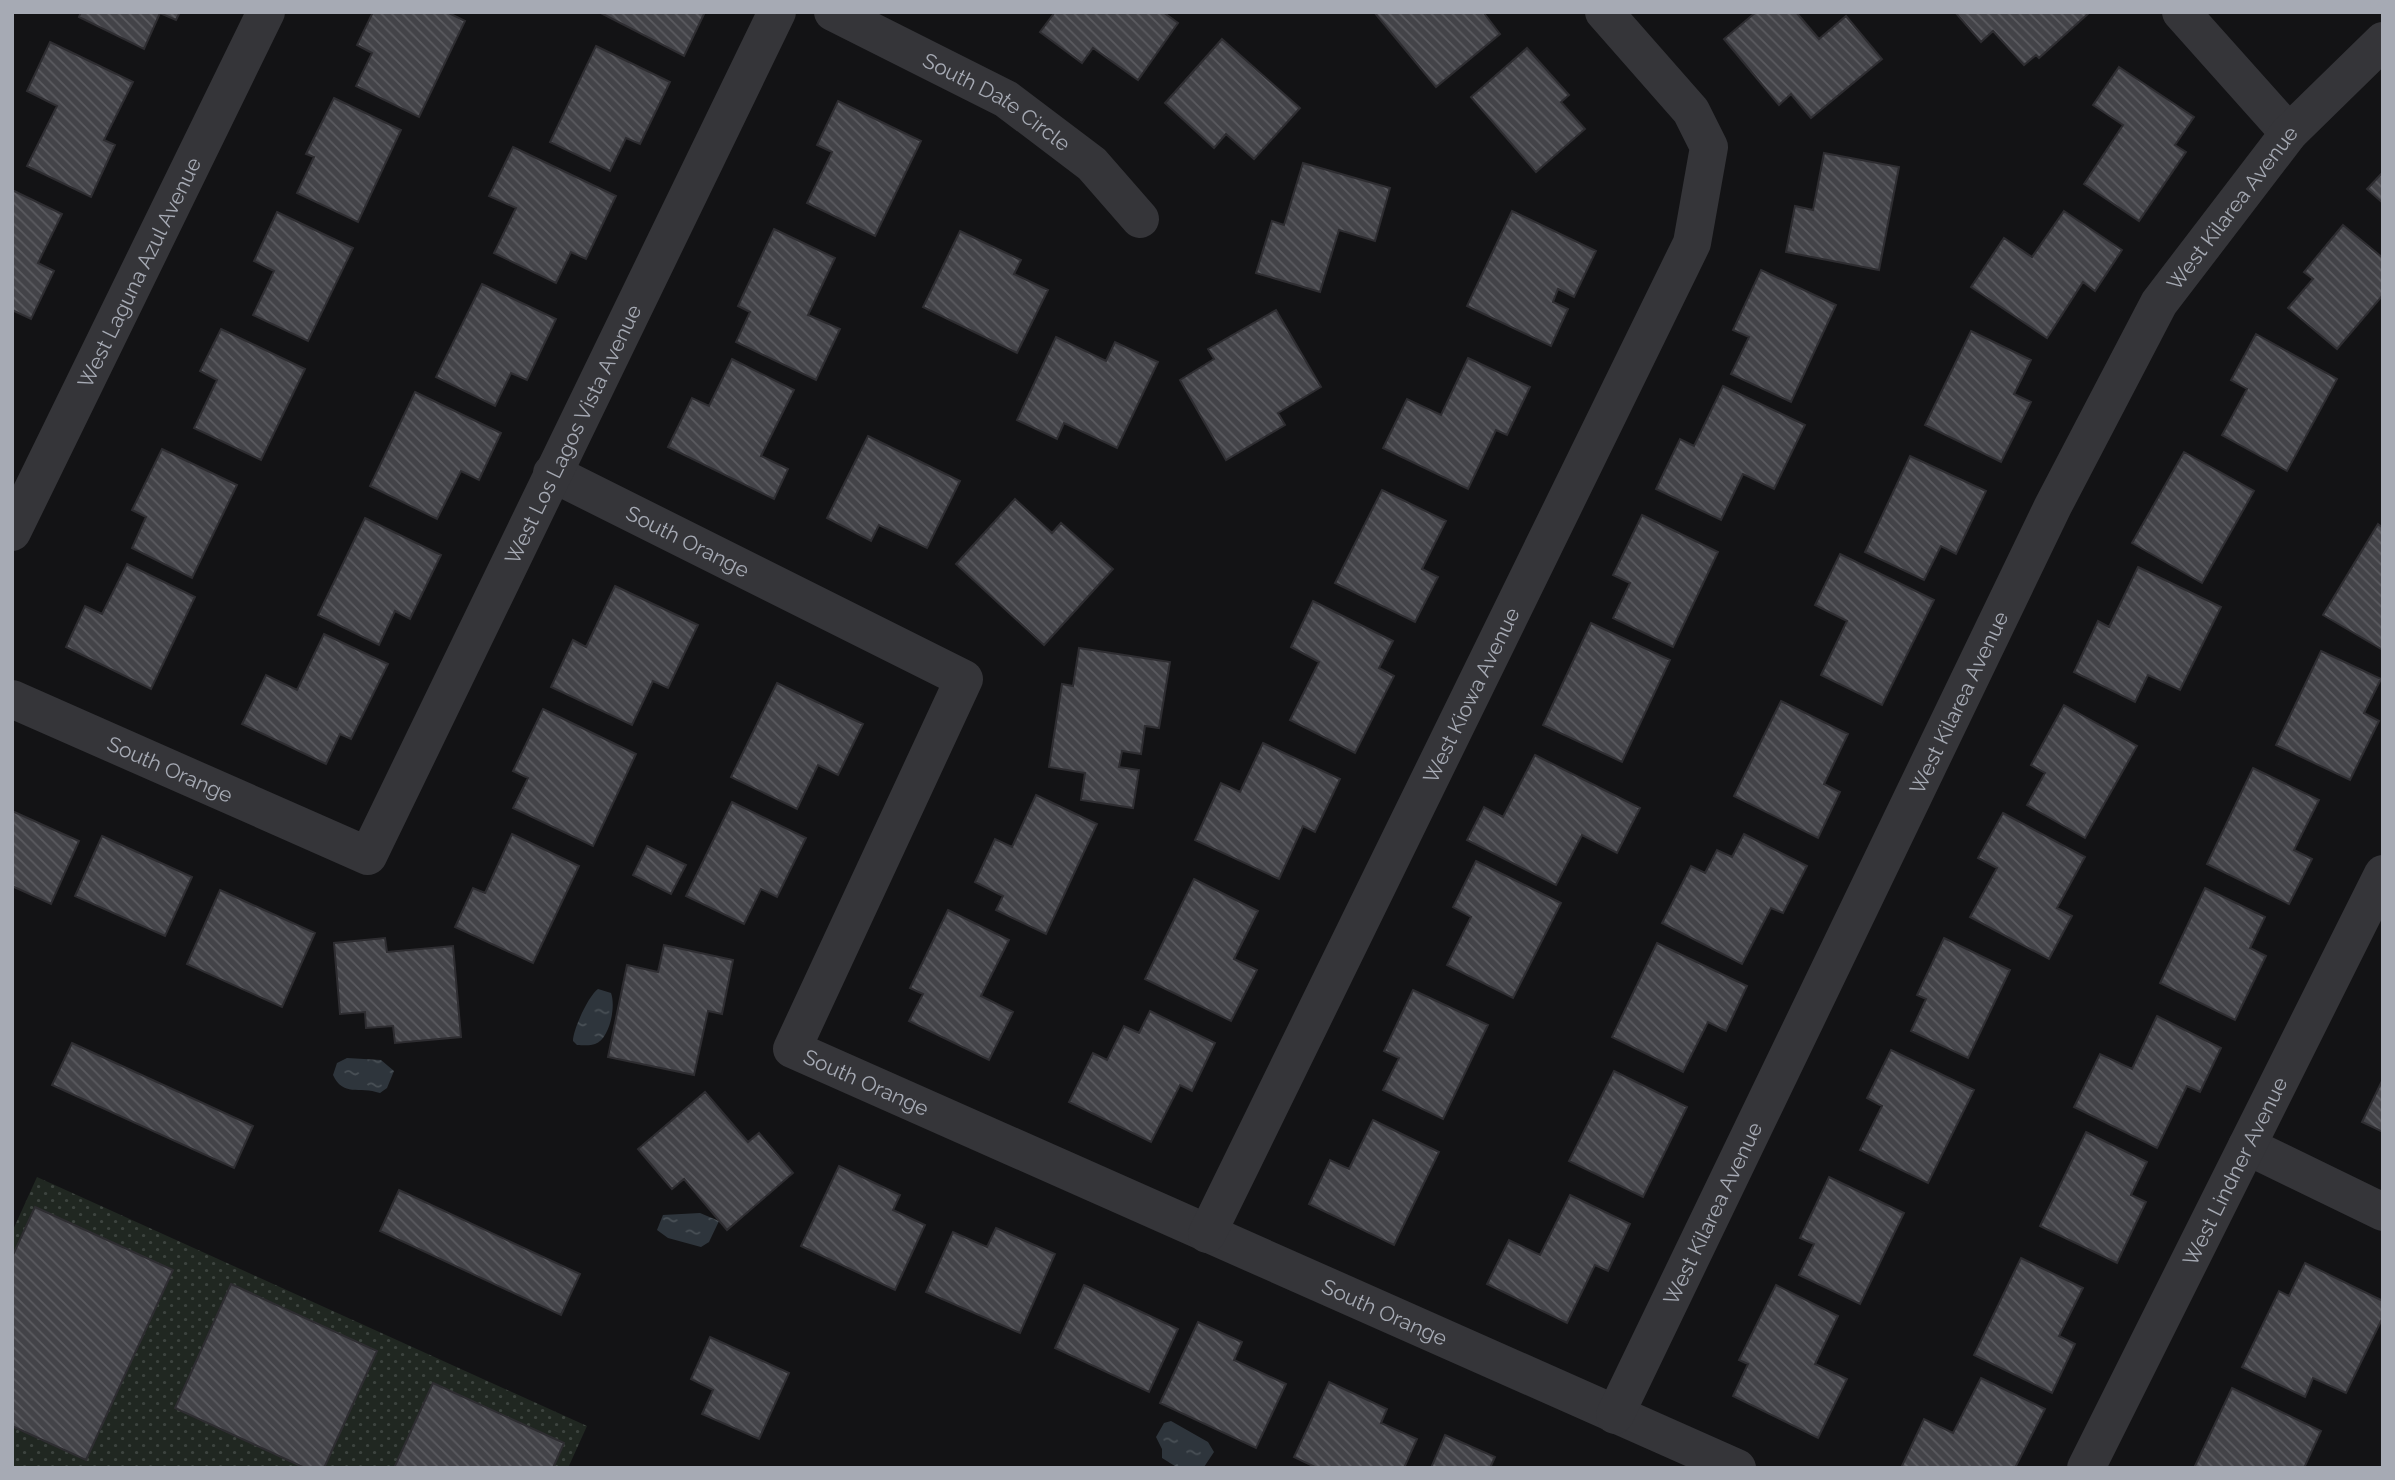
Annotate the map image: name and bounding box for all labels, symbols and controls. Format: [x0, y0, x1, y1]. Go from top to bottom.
street label: South Date Circle [919, 47, 1076, 156]
street label: West Kilarea Avenue [2161, 121, 2303, 295]
street label: West Laguna Azul Avenue [72, 153, 206, 392]
street label: West Los Lagos Vista Avenue [499, 300, 646, 568]
street label: South Orange [622, 500, 754, 582]
street label: West Kiowa Avenue [1417, 603, 1524, 787]
street label: West Kilarea Avenue [1904, 607, 2013, 798]
street label: South Orange [104, 730, 237, 807]
street label: South Orange [800, 1043, 933, 1121]
street label: West Lindner Avenue [2177, 1073, 2292, 1269]
street label: West Kilarea Avenue [1658, 1118, 1767, 1309]
street label: South Orange [1318, 1273, 1451, 1350]

